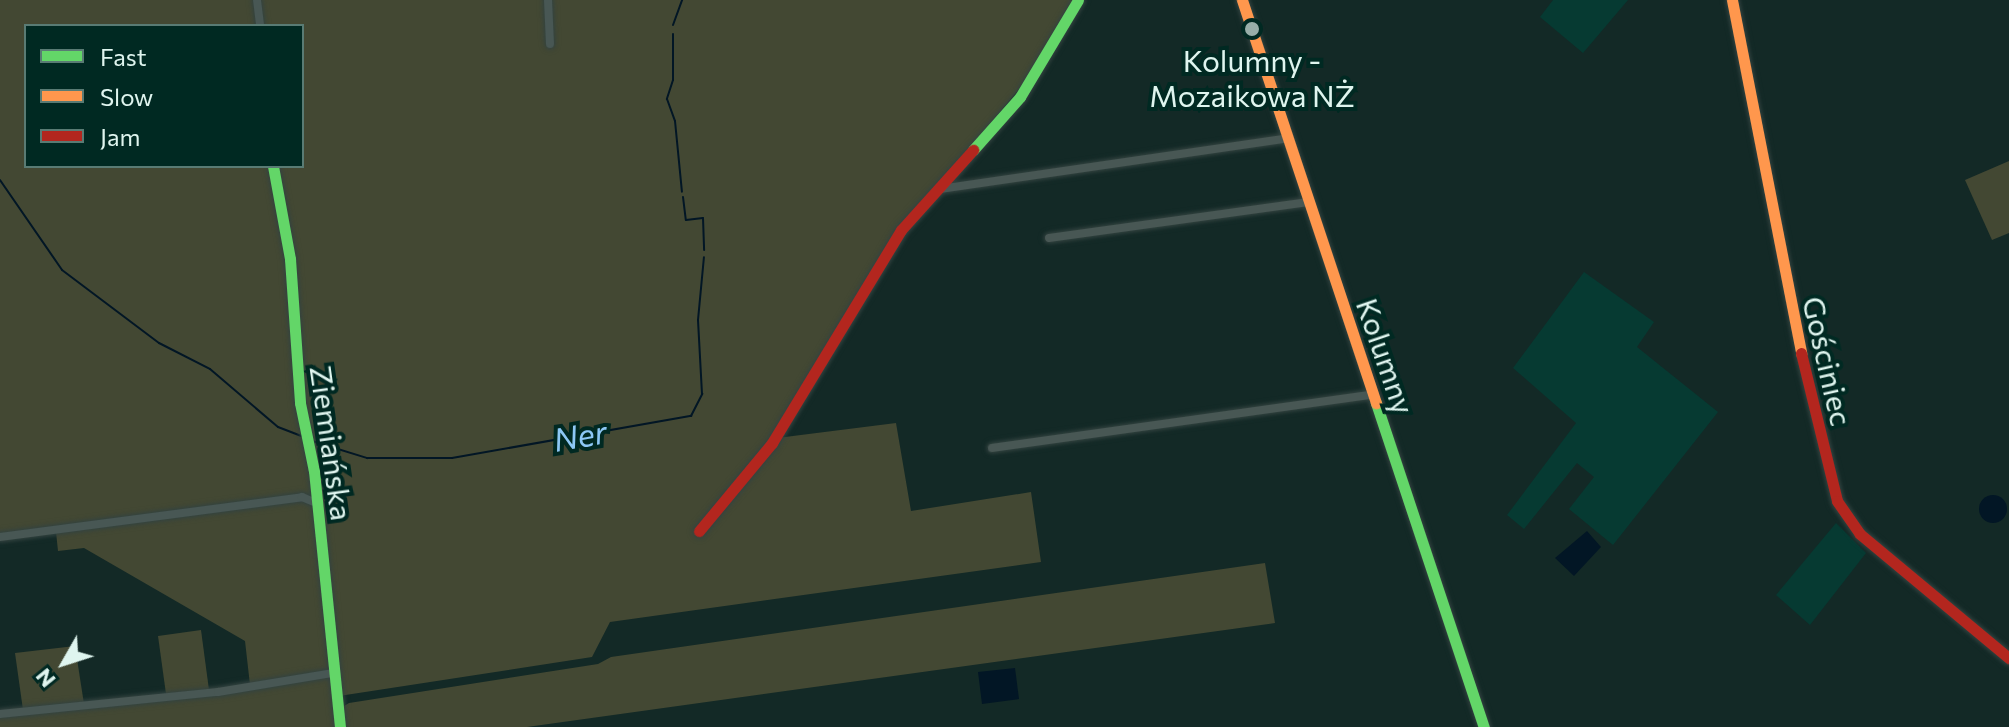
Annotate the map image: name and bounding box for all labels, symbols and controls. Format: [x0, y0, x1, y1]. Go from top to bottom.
marker: Kolumny - Mozaikowa NŻ [1243, 20, 1261, 38]
legend [24, 24, 304, 168]
text: Fast [100, 42, 147, 71]
place label: Kolumny - Mozaikowa NŻ [1149, 42, 1355, 112]
text: Slow [100, 82, 153, 111]
text: Jam [100, 122, 140, 151]
street label: Kolumny [1349, 293, 1423, 419]
street label: Gościniec [1796, 293, 1860, 429]
street label: Ziemiańska [303, 363, 361, 523]
water label: Ner [550, 411, 610, 459]
north arrow [24, 623, 104, 703]
text: N [29, 664, 61, 693]

